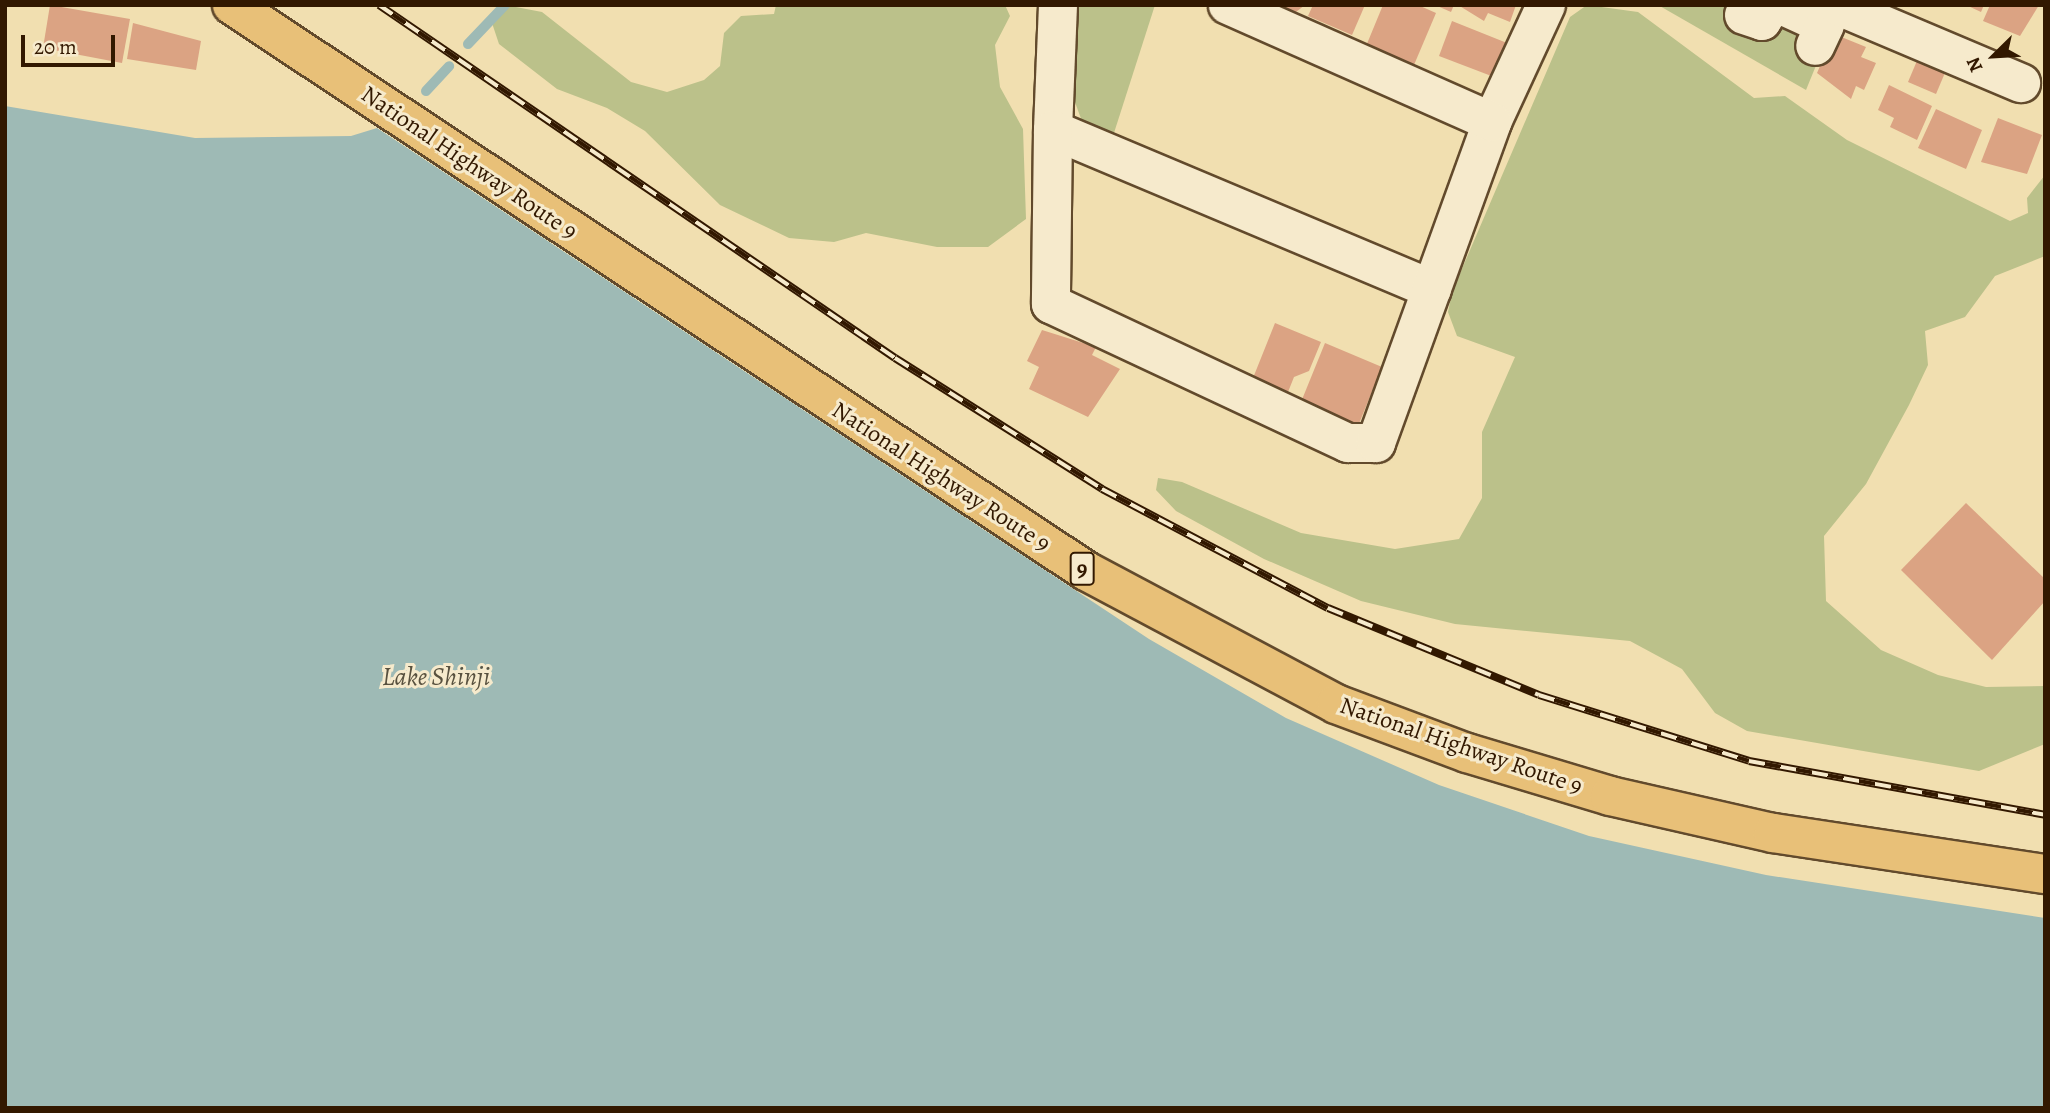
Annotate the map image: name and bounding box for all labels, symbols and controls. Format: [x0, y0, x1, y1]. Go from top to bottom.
scale bar [24, 21, 119, 65]
north arrow [1959, 21, 2029, 91]
text: 20 m [34, 33, 77, 61]
text: N [1960, 53, 1990, 76]
street label: National Highway Route 9 [355, 80, 583, 246]
street label: National Highway Route 9 [826, 396, 1056, 558]
road number: 9 [1068, 550, 1096, 589]
water label: Lake Shinji [382, 661, 490, 693]
street label: National Highway Route 9 [1336, 691, 1586, 801]

